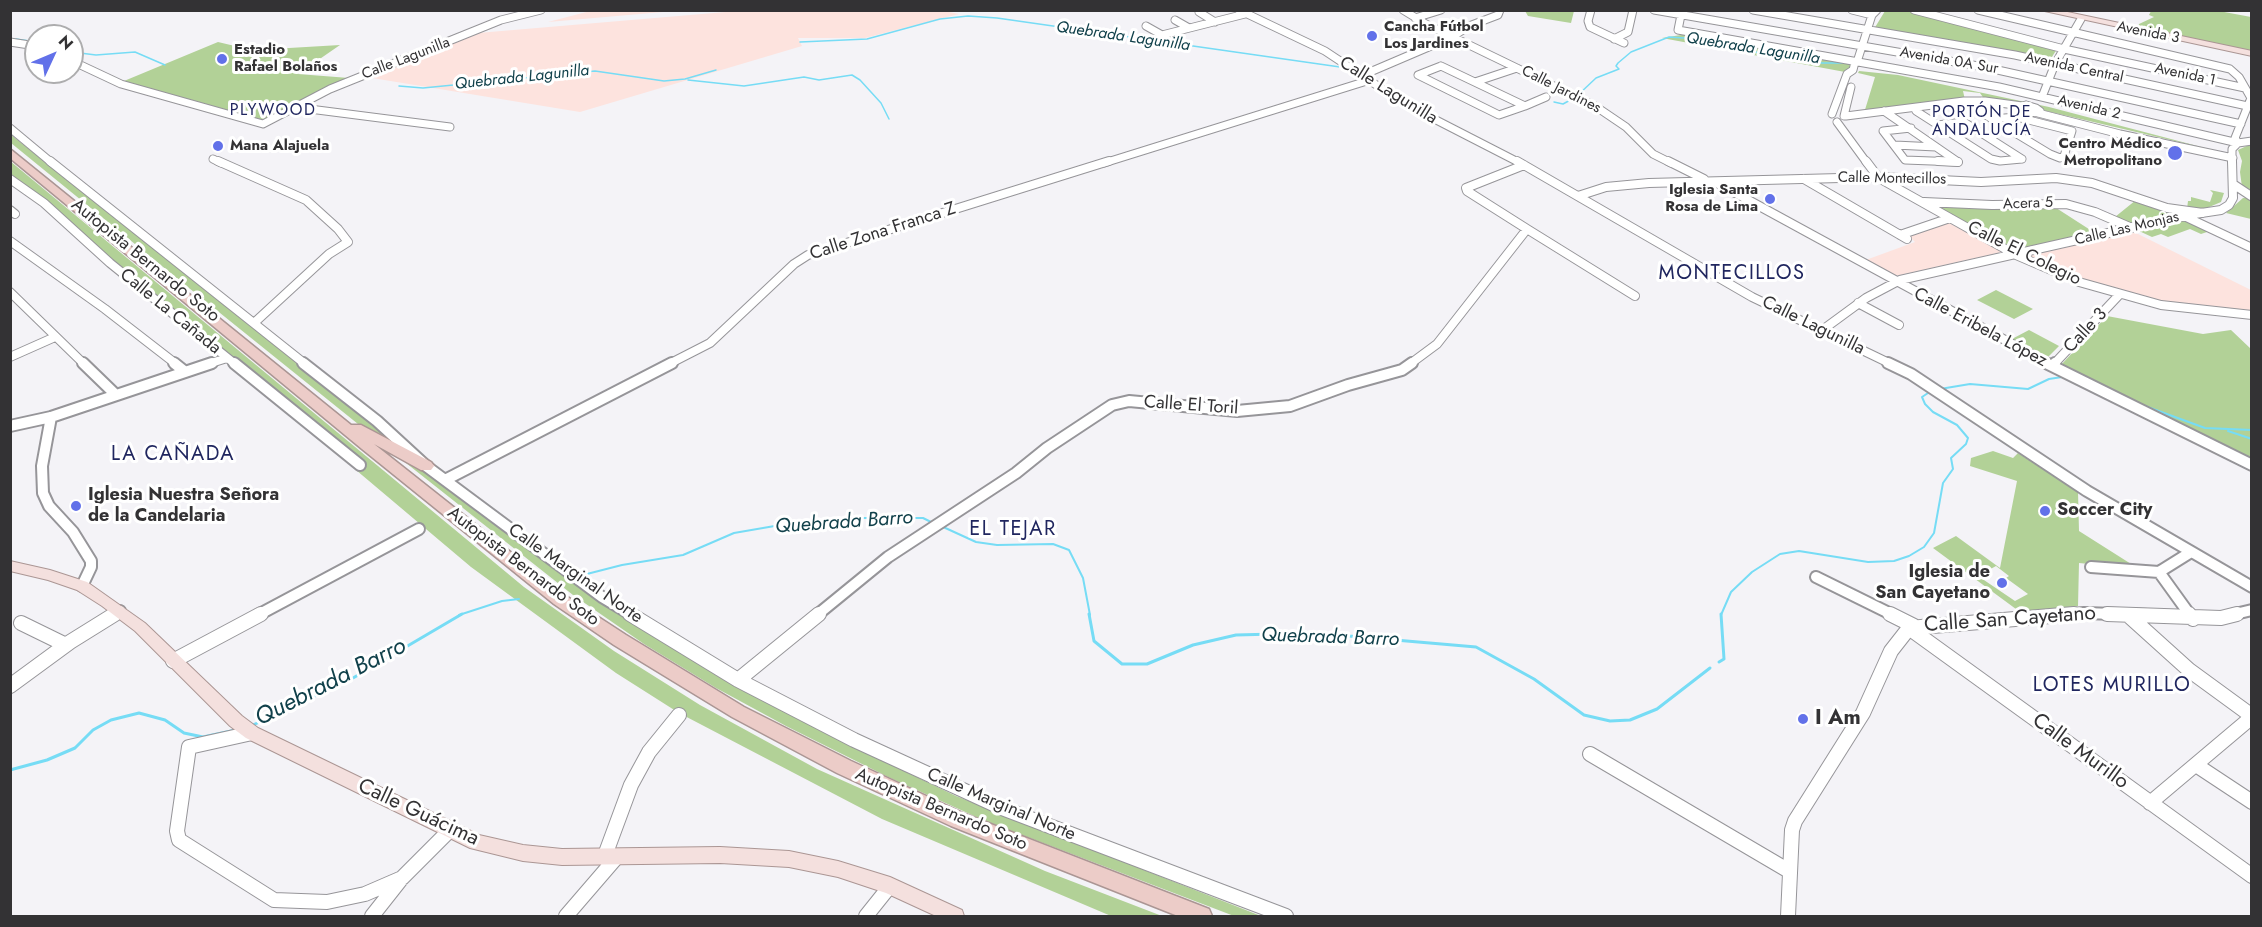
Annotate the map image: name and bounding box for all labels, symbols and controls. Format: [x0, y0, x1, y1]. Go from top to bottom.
water label: Quebrada Lagunilla [1055, 18, 1191, 56]
place label: Cancha Fútbol Los Jardines [1384, 18, 1484, 53]
street label: Avenida 3 [2115, 18, 2181, 48]
north arrow [24, 24, 84, 84]
marker: Cancha Fútbol Los Jardines [1365, 29, 1379, 43]
water label: Quebrada Lagunilla [1685, 29, 1821, 69]
text: N [53, 30, 79, 55]
street label: Calle Lagunilla [359, 34, 453, 84]
place label: Estadio Rafael Bolaños [234, 41, 337, 76]
street label: Avenida 0A Sur [1898, 43, 2000, 79]
street label: Avenida Central [2023, 49, 2125, 87]
marker: Estadio Rafael Bolaños [215, 52, 229, 66]
street label: Calle Lagunilla [1335, 52, 1441, 130]
street label: Avenida 1 [2153, 60, 2217, 90]
water label: Quebrada Lagunilla [454, 61, 590, 95]
street label: Calle Jardines [1518, 62, 1604, 118]
street label: Avenida 2 [2056, 92, 2122, 124]
district label: PLYWOOD [230, 101, 316, 121]
district label: PORTÓN DE ANDALUCÍA [1932, 103, 2032, 141]
place label: Centro Médico Metropolitano [2059, 135, 2162, 170]
place label: Mana Alajuela [230, 137, 329, 155]
marker: Mana Alajuela [211, 139, 225, 153]
marker: Centro Médico Metropolitano [2166, 144, 2184, 162]
street label: Calle Montecillos [1838, 169, 1946, 189]
place label: Iglesia Santa Rosa de Lima [1665, 181, 1758, 216]
marker: Iglesia Santa Rosa de Lima [1763, 192, 1777, 206]
street label: Autopista Bernardo Soto [66, 194, 224, 328]
street label: Acera 5 [2003, 194, 2053, 214]
street label: Calle Zona Franca Z [807, 198, 959, 266]
street label: Calle Las Monjas [2073, 208, 2181, 250]
street label: Calle El Colegio [1964, 217, 2084, 291]
district label: MONTECILLOS [1658, 262, 1806, 286]
street label: Calle La Cañada [115, 265, 225, 359]
street label: Calle Eribela López [1910, 284, 2050, 372]
street label: Calle Lagunilla [1758, 292, 1868, 360]
street label: Calle 3 [2060, 304, 2112, 358]
street label: Calle El Toril [1143, 392, 1239, 420]
district label: LA CAÑADA [111, 443, 235, 467]
place label: Iglesia Nuestra Señora de la Candelaria [88, 485, 279, 528]
marker: Iglesia Nuestra Señora de la Candelaria [69, 499, 83, 513]
place label: Soccer City [2057, 500, 2152, 522]
street label: Autopista Bernardo Soto [443, 503, 603, 631]
marker: Soccer City [2038, 504, 2052, 518]
water label: Quebrada Barro [774, 506, 914, 540]
district label: EL TEJAR [969, 518, 1057, 542]
street label: Calle Marginal Norte [504, 519, 646, 629]
place label: Iglesia de San Cayetano [1875, 562, 1990, 604]
marker: Iglesia de San Cayetano [1995, 576, 2009, 590]
street label: Calle San Cayetano [1923, 601, 2097, 639]
water label: Quebrada Barro [1261, 624, 1399, 652]
water label: Quebrada Barro [251, 633, 411, 733]
district label: LOTES MURILLO [2033, 674, 2191, 698]
place label: I Am [1815, 706, 1861, 732]
street label: Calle Murillo [2027, 709, 2133, 795]
marker: I Am [1796, 712, 1810, 726]
street label: Autopista Bernardo Soto [852, 764, 1030, 856]
street label: Calle Marginal Norte [924, 764, 1078, 846]
street label: Calle Guácima [353, 774, 483, 852]

